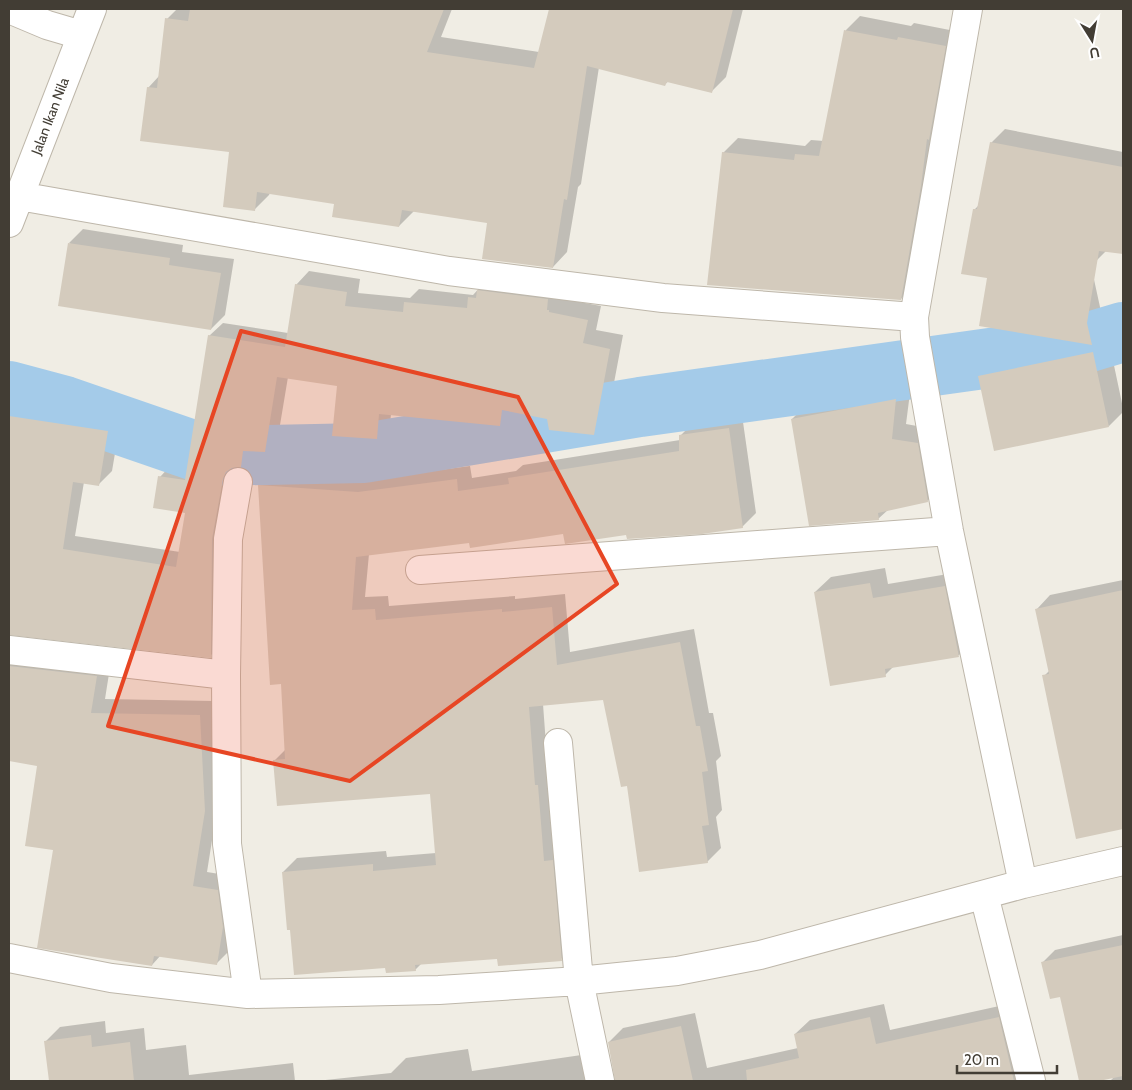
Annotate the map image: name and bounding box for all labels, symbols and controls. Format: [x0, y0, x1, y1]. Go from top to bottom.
north arrow [1067, 15, 1117, 65]
text: U [1088, 43, 1101, 63]
street label: Jalan Ikan Nila [27, 75, 73, 158]
scale bar [957, 1042, 1057, 1074]
text: 20 m [964, 1051, 999, 1069]

